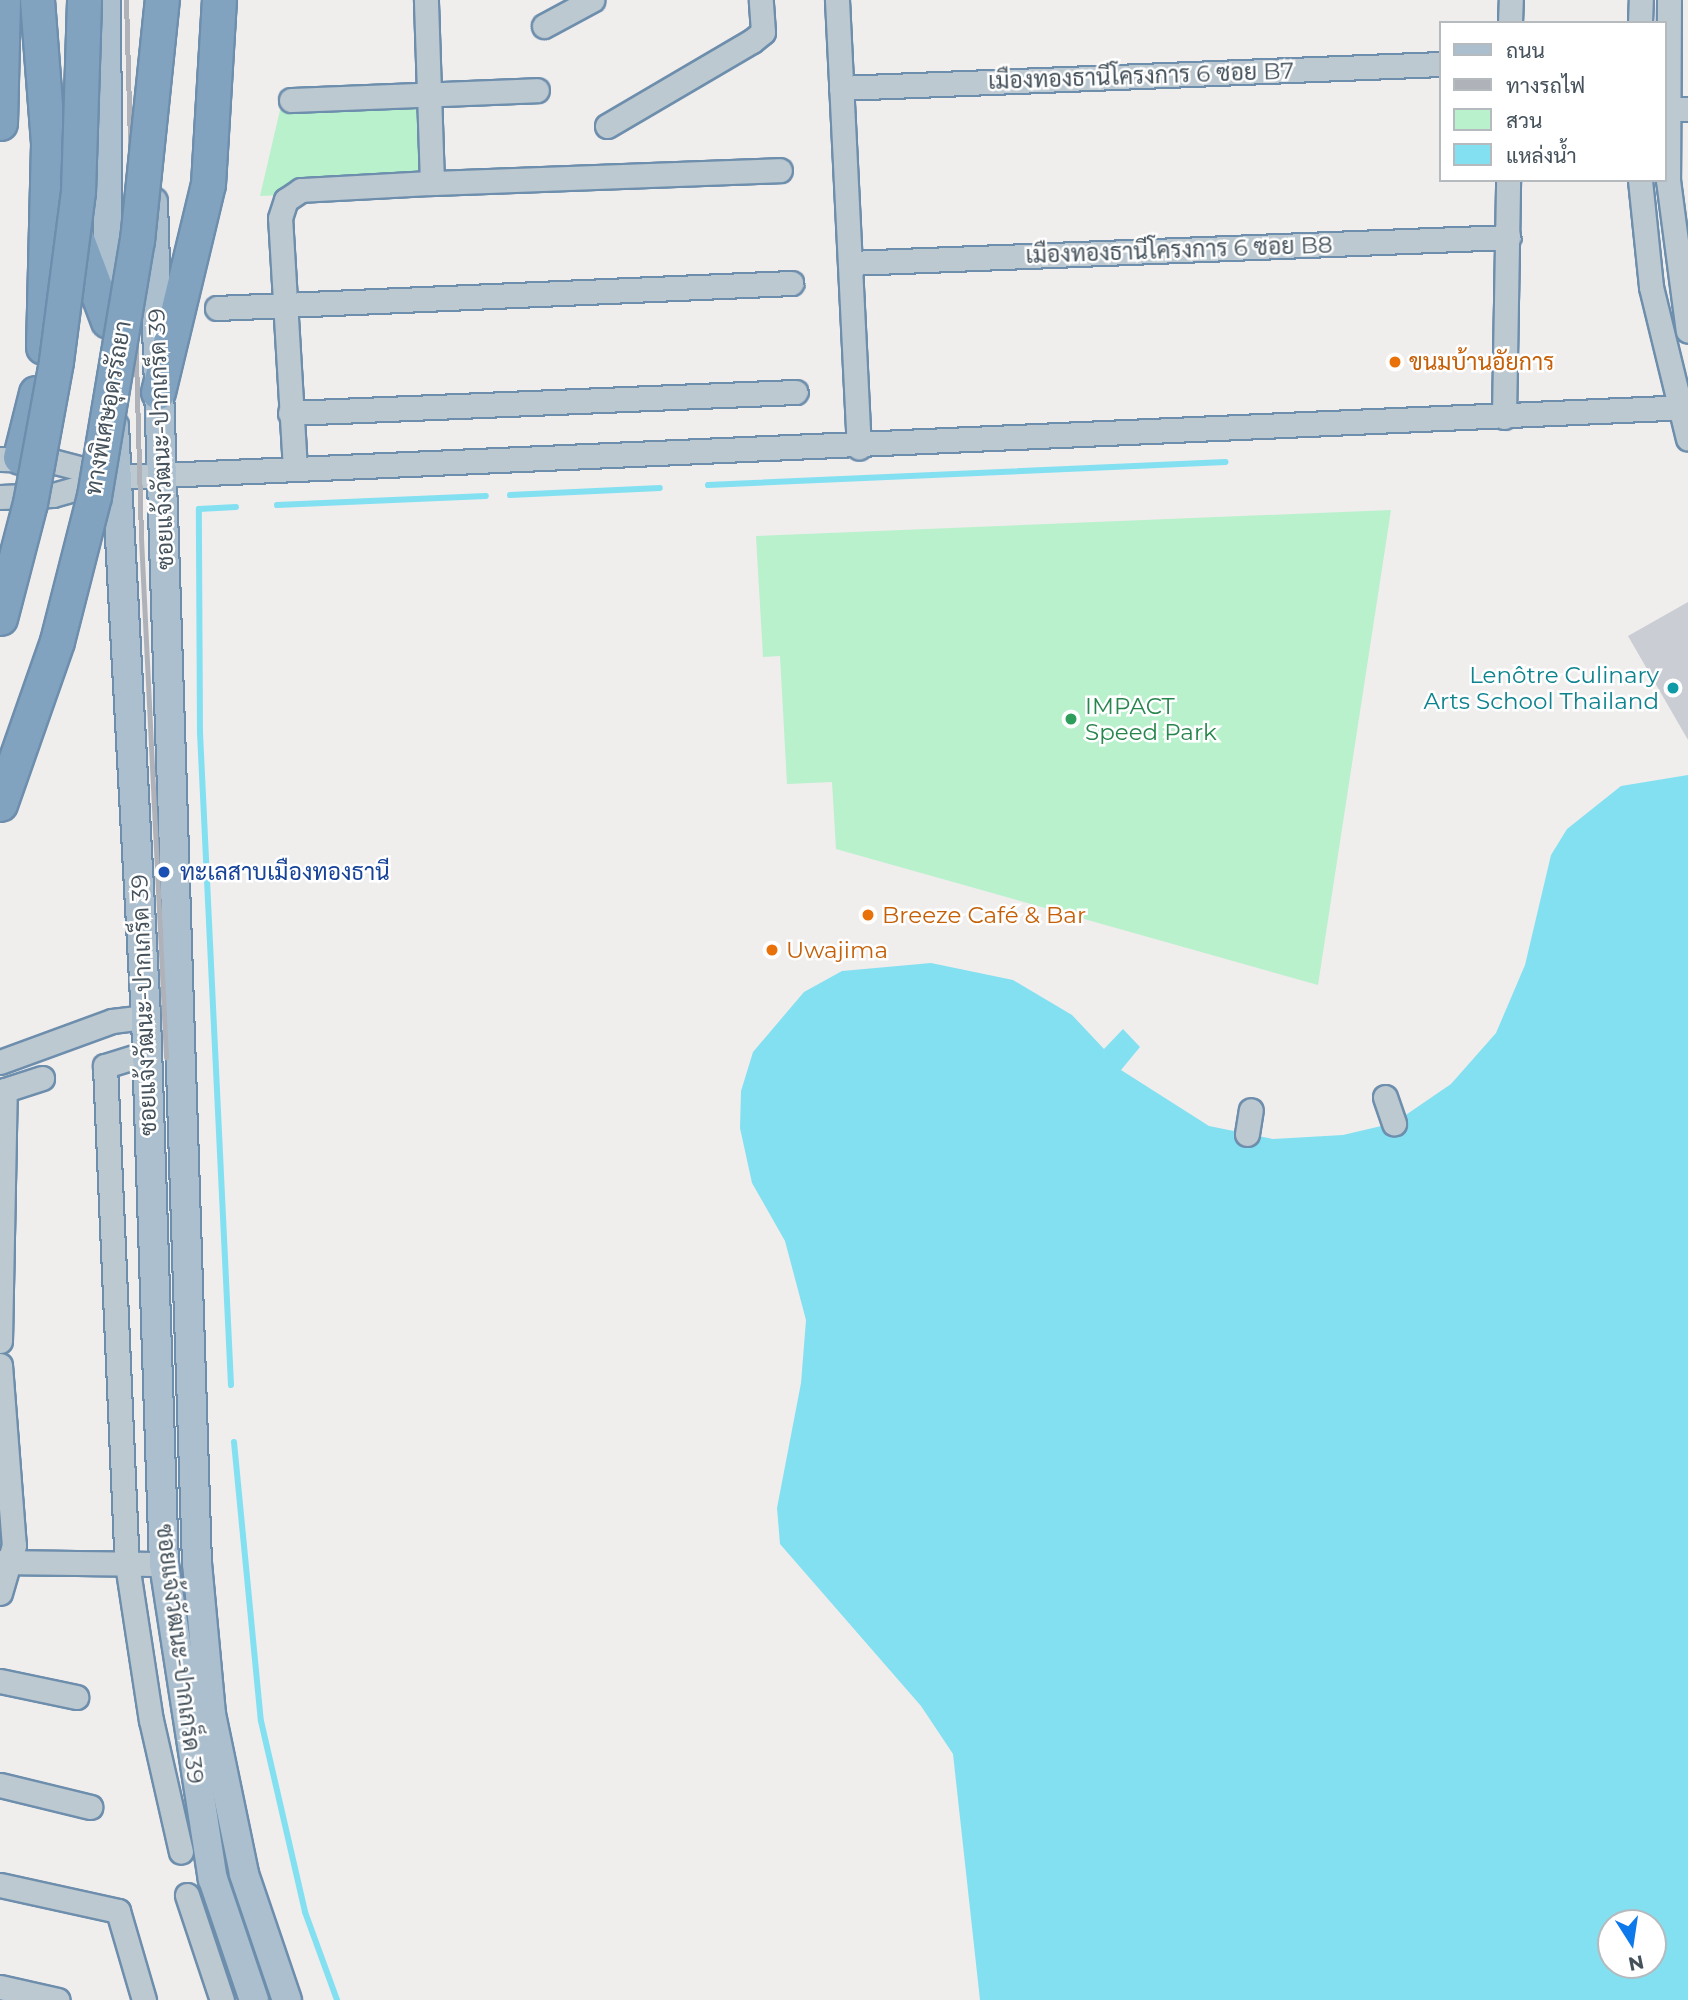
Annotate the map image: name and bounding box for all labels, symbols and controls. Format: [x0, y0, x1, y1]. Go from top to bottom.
legend [1440, 21, 1667, 182]
text: ถนน [1506, 38, 1545, 63]
street label: เมืองทองธานีโครงการ 6 ซอย B7 [988, 57, 1294, 95]
text: ทางรถไฟ [1506, 73, 1585, 98]
text: สวน [1506, 108, 1542, 133]
text: แหล่งน้ำ [1506, 143, 1577, 168]
street label: เมืองทองธานีโครงการ 6 ซอย B8 [1025, 231, 1333, 269]
street label: ซอยแจ้งวัฒนะ-ปากเกร็ด 39 [143, 308, 179, 570]
street label: ทางพิเศษอุดรรัถยา [79, 319, 137, 497]
place label: ขนมบ้านอัยการ [1409, 348, 1554, 376]
marker: ขนมบ้านอัยการ [1387, 354, 1403, 370]
place label: Lenôtre Culinary Arts School Thailand [1423, 661, 1659, 715]
marker: Lenôtre Culinary Arts School Thailand [1665, 680, 1681, 696]
place label: IMPACT Speed Park [1085, 692, 1217, 746]
marker: IMPACT Speed Park [1063, 711, 1079, 727]
place label: ทะเลสาบเมืองทองธานี [180, 858, 390, 886]
marker: ทะเลสาบเมืองทองธานี [154, 862, 174, 882]
street label: ซอยแจ้งวัฒนะ-ปากเกร็ด 39 [126, 874, 162, 1136]
place label: Breeze Café & Bar [882, 901, 1086, 929]
marker: Breeze Café & Bar [860, 907, 876, 923]
place label: Uwajima [786, 936, 888, 964]
marker: Uwajima [764, 942, 780, 958]
street label: ซอยแจ้งวัฒนะ-ปากเกร็ด 39 [150, 1523, 210, 1785]
north arrow [1597, 1909, 1667, 1979]
text: N [1626, 1950, 1646, 1976]

